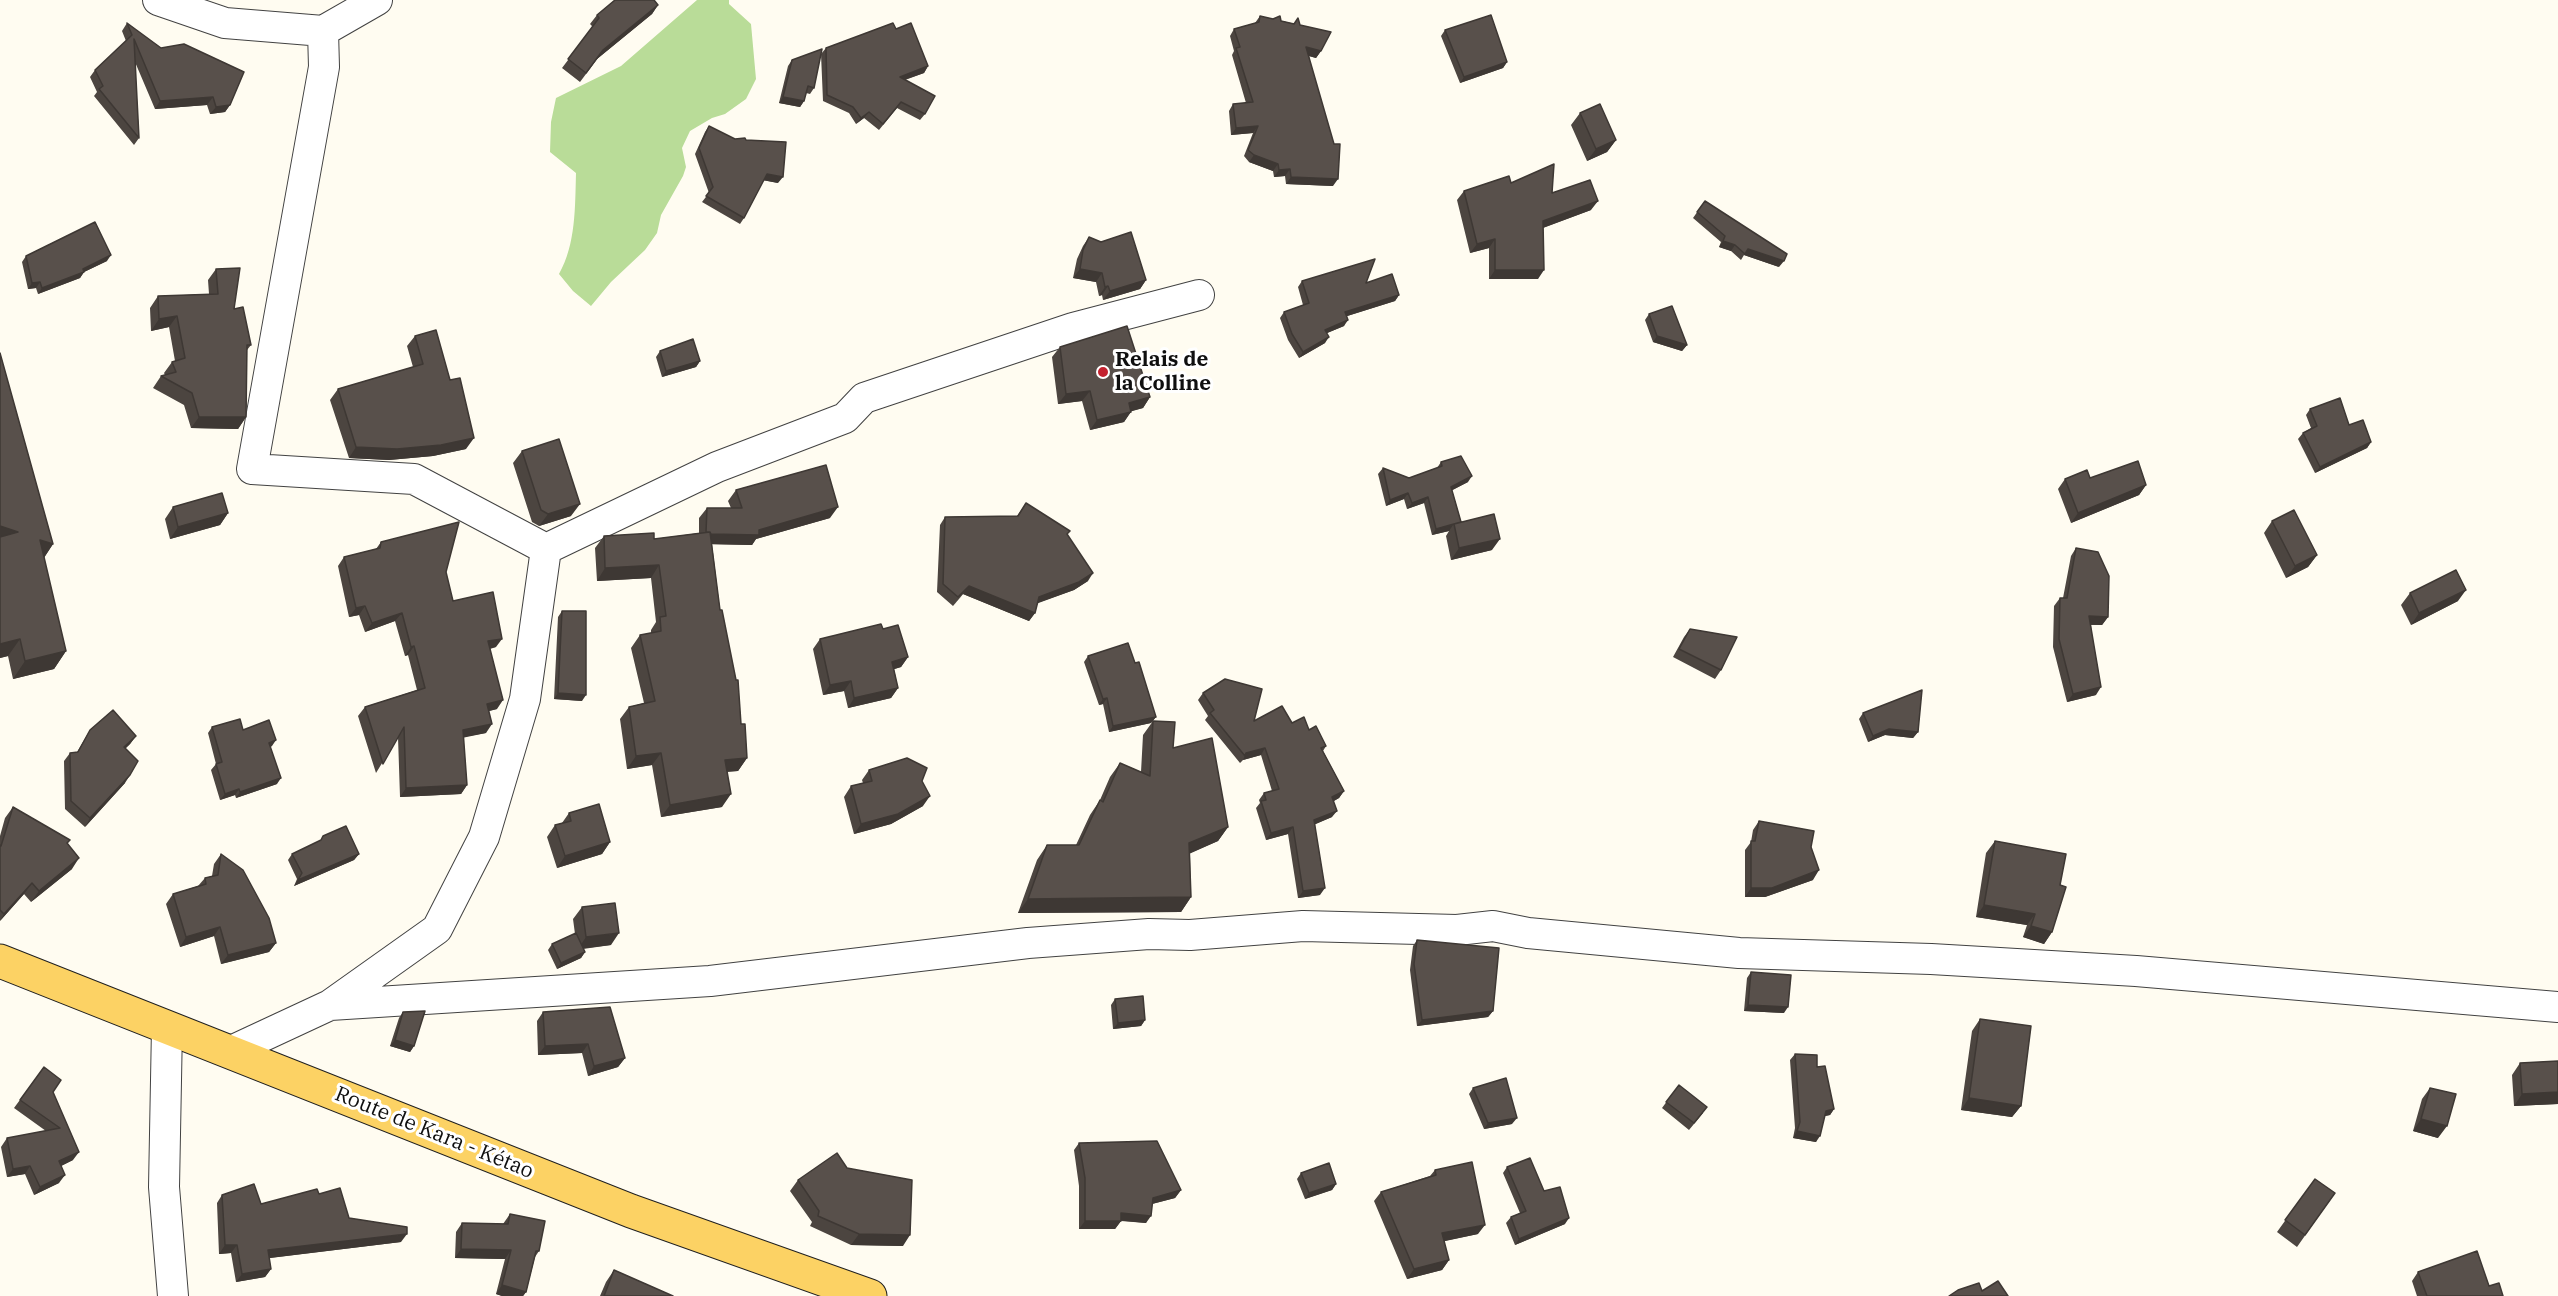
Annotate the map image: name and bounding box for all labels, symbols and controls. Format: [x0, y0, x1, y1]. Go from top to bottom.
place label: Relais de la Colline [1115, 347, 1211, 397]
marker: Relais de la Colline [1096, 365, 1110, 379]
street label: Route de Kara - Kétao [331, 1082, 537, 1184]

